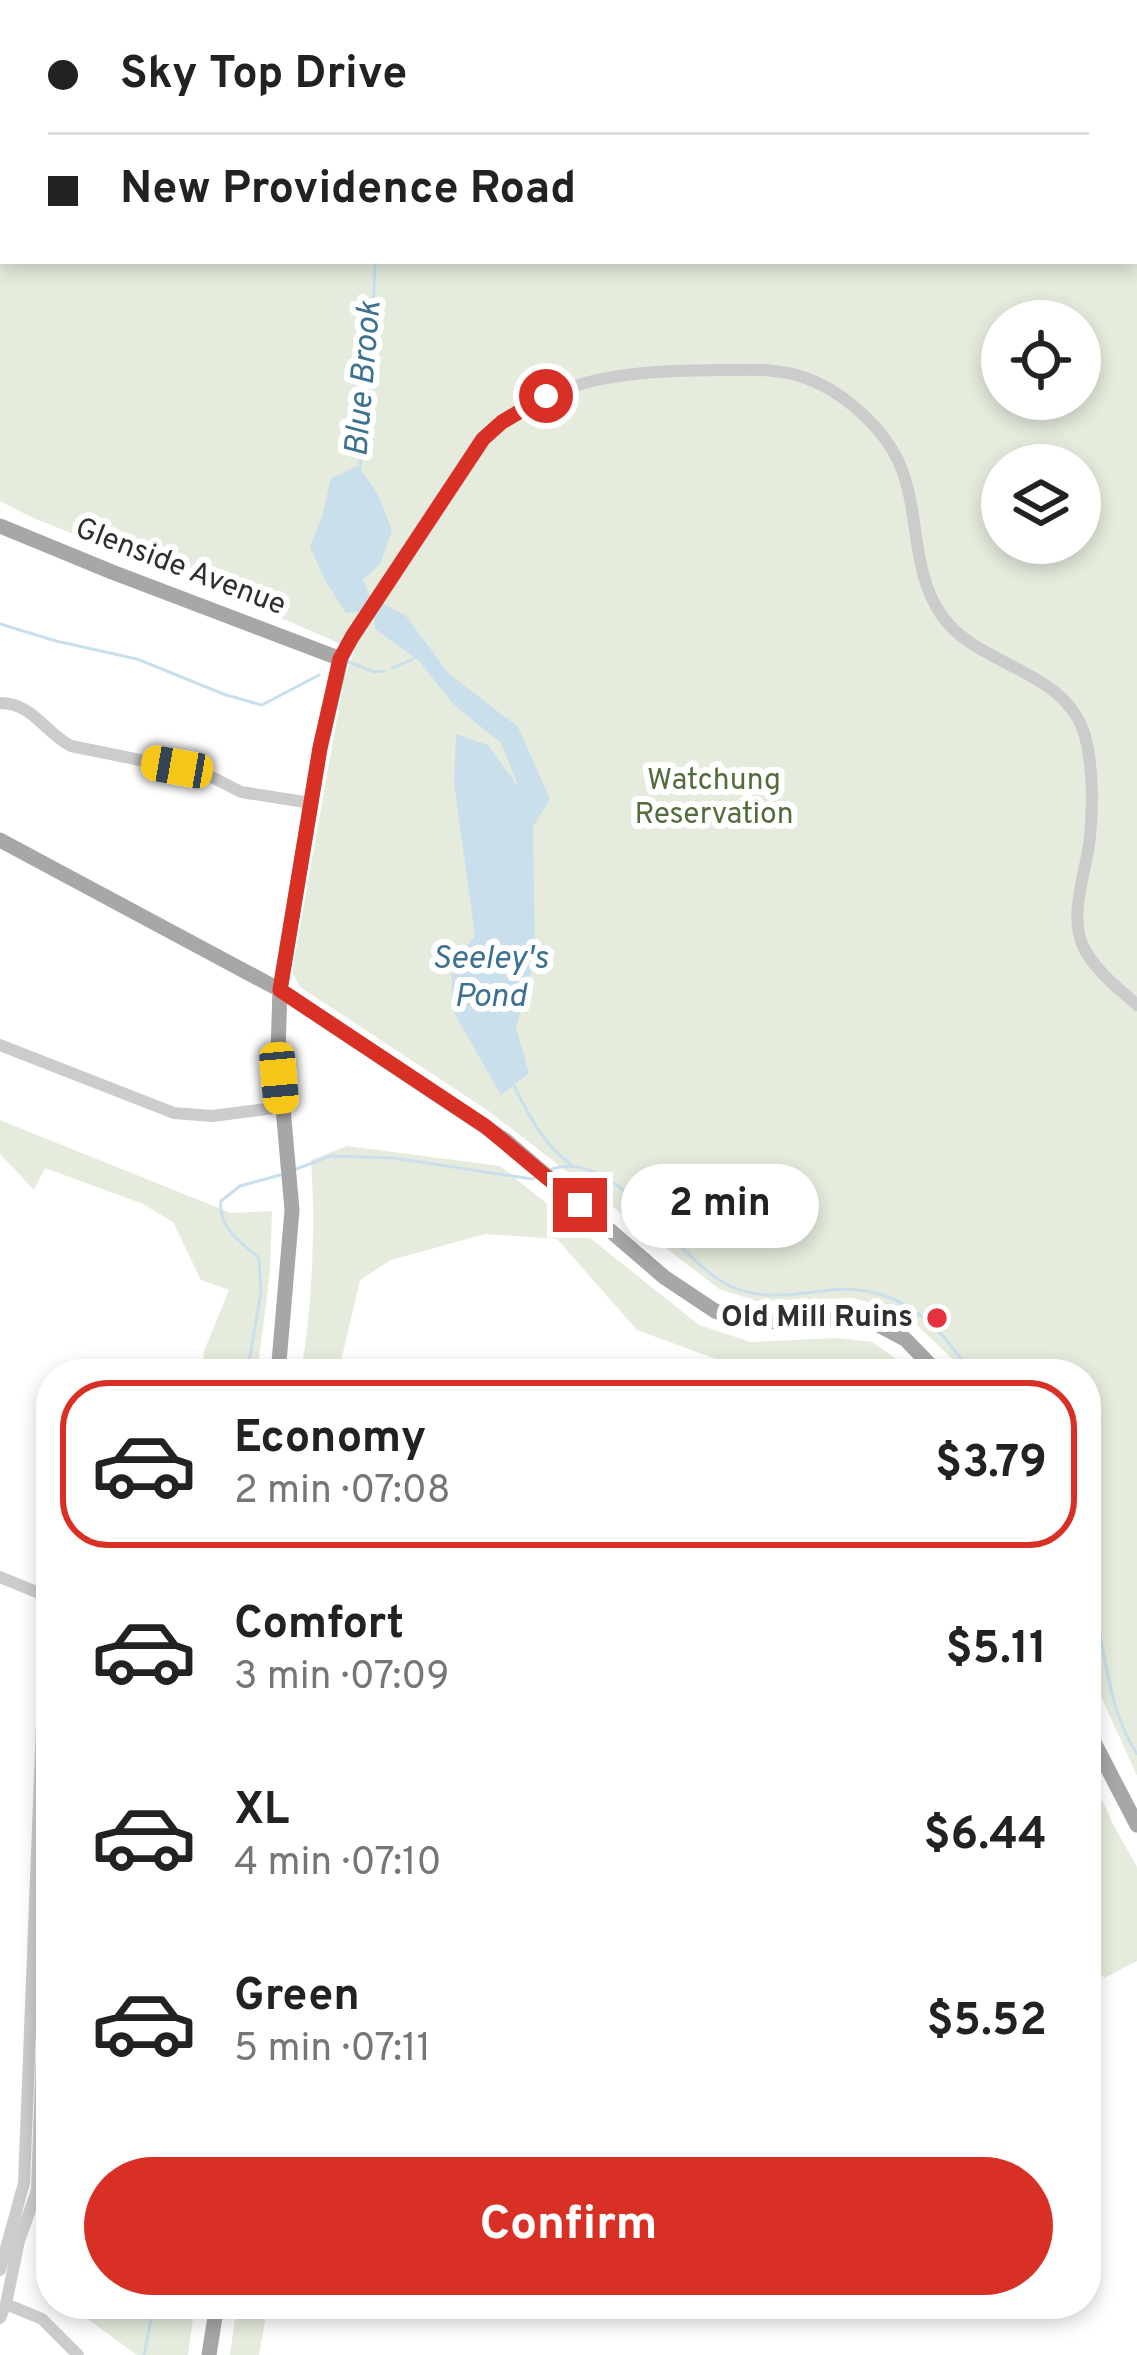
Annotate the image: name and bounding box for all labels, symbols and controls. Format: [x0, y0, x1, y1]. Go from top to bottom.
text: Sky Top Drive [120, 47, 407, 104]
text: New Providence Road [120, 162, 576, 219]
water label: Blue Brook [337, 298, 393, 459]
map controls [981, 300, 1101, 564]
button: locate [981, 300, 1101, 420]
route start [519, 369, 573, 423]
button: layers [981, 444, 1101, 564]
street label: Glenside Avenue [69, 511, 291, 625]
car [138, 743, 216, 791]
park label: Watchung Reservation [634, 763, 794, 834]
water label: Seeley's Pond [432, 939, 549, 1019]
car [258, 1041, 300, 1115]
callout: 2 min [622, 1163, 820, 1247]
route end [553, 1178, 607, 1232]
text: 2 min [669, 1181, 771, 1230]
place label: Old Mill Ruins [721, 1300, 913, 1337]
marker: Old Mill Ruins [924, 1305, 950, 1331]
icon: car [90, 1410, 198, 1518]
text: Economy [234, 1411, 426, 1468]
text: $3.79 [935, 1436, 1047, 1493]
text: 2 min · 07:08 [234, 1468, 451, 1517]
icon: car [90, 1596, 198, 1704]
text: Comfort [234, 1597, 404, 1654]
text: $5.11 [945, 1622, 1047, 1679]
text: 3 min · 07:09 [234, 1654, 450, 1703]
icon: car [90, 1782, 198, 1890]
text: XL [234, 1783, 289, 1840]
text: $6.44 [923, 1808, 1047, 1865]
text: 4 min · 07:10 [234, 1840, 442, 1889]
icon: car [90, 1968, 198, 2076]
text: Green [234, 1969, 360, 2026]
text: $5.52 [926, 1994, 1047, 2051]
text: 5 min · 07:11 [234, 2026, 431, 2075]
button: Confirm [84, 2157, 1053, 2295]

